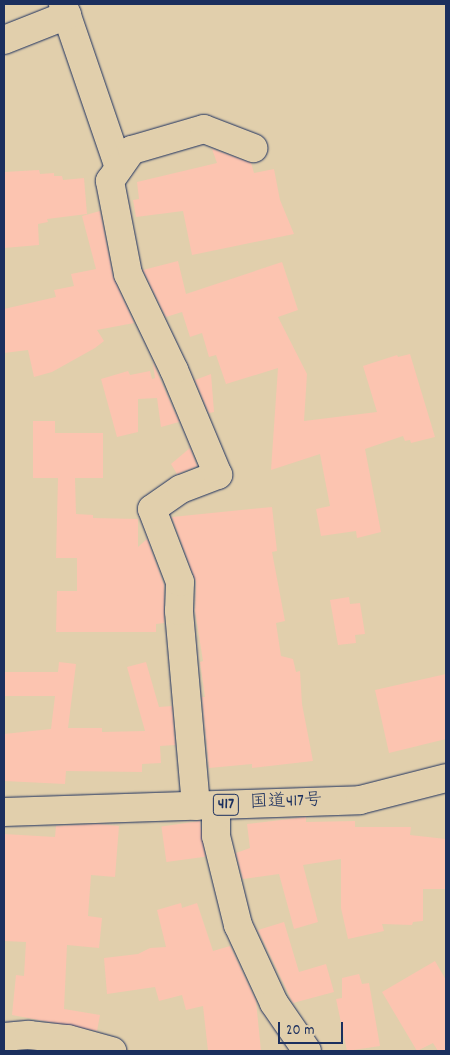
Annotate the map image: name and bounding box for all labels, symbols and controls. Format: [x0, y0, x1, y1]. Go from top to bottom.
street label: 国道417号 [249, 791, 323, 815]
road number: 417 [212, 792, 240, 818]
scale bar [280, 1012, 345, 1044]
text: 20 m [286, 1020, 314, 1042]

